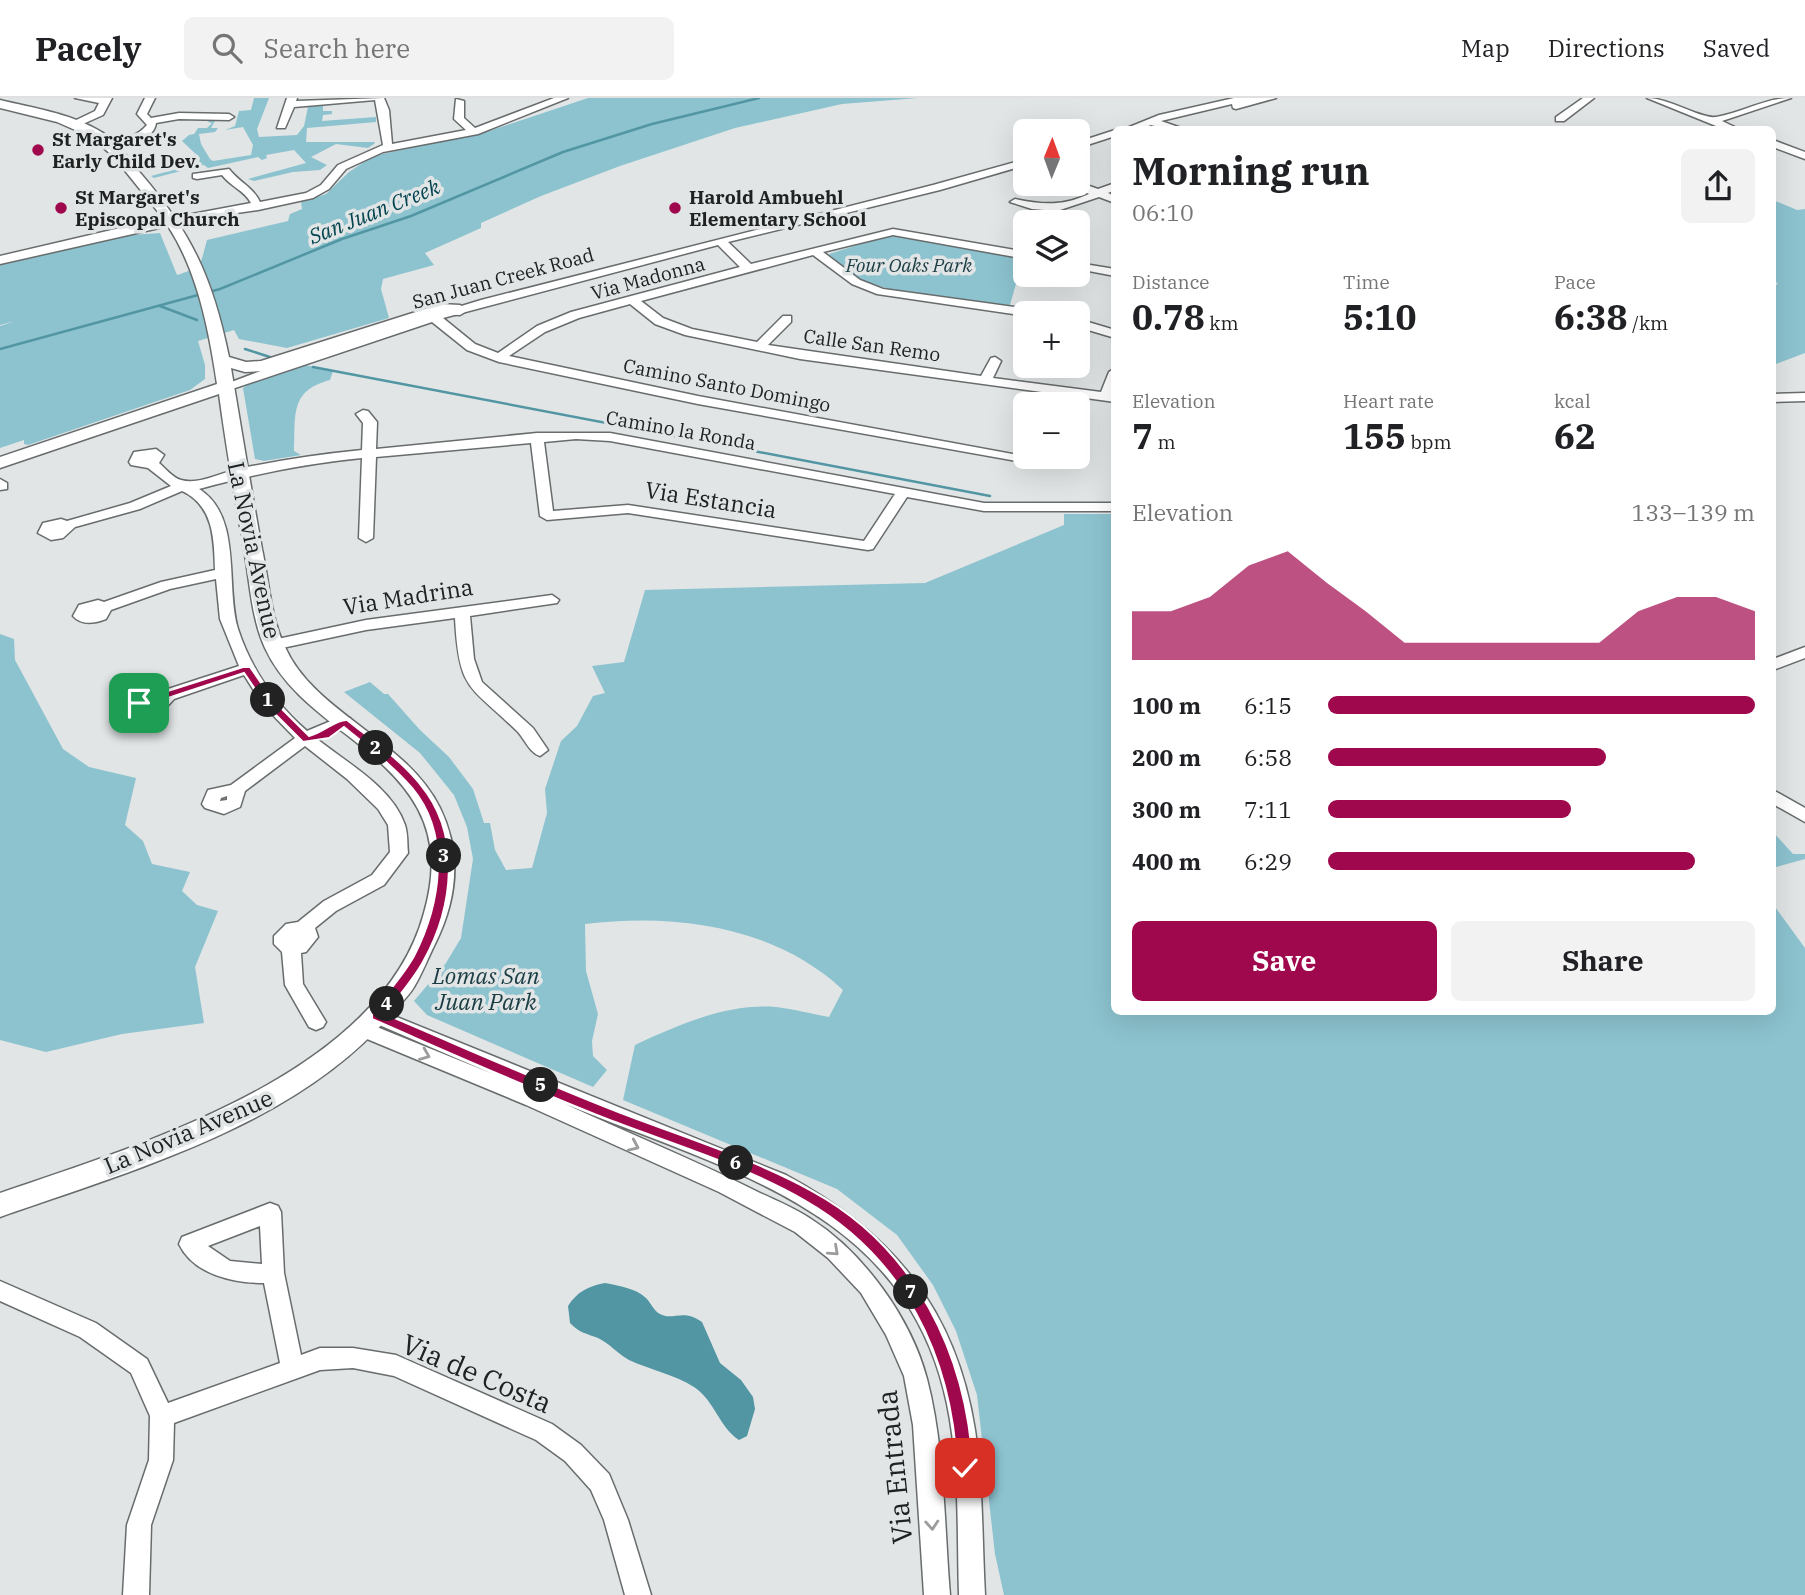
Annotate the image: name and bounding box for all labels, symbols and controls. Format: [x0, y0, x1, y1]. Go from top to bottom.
search box [184, 17, 674, 80]
text: Pacely [35, 27, 142, 70]
icon: search [208, 29, 246, 67]
text: Search here [264, 31, 410, 65]
text: Map [1461, 32, 1510, 64]
text: Directions [1548, 32, 1665, 64]
text: Saved [1703, 32, 1770, 64]
north arrow [1013, 119, 1090, 196]
map controls [1013, 119, 1090, 469]
place label: St Margaret's Early Child Dev. [52, 127, 200, 173]
marker: St Margaret's Early Child Dev. [30, 142, 46, 158]
text: Morning run [1132, 146, 1370, 195]
button: share [1681, 149, 1755, 223]
water label: San Juan Creek [303, 172, 445, 250]
place label: St Margaret's Episcopal Church [75, 185, 240, 231]
place label: Harold Ambuehl Elementary School [689, 185, 866, 231]
text: 06:10 [1132, 197, 1194, 227]
marker: St Margaret's Episcopal Church [53, 200, 69, 216]
marker: Harold Ambuehl Elementary School [667, 200, 683, 216]
button: layers [1013, 210, 1090, 287]
street label: San Juan Creek Road [410, 242, 596, 314]
street label: Via Madonna [588, 251, 708, 305]
park label: Four Oaks Park [845, 253, 973, 277]
text: Distance [1132, 270, 1210, 294]
text: Time [1343, 270, 1390, 294]
text: Pace [1554, 270, 1596, 294]
text: 0.78 [1132, 294, 1205, 340]
text: 5:10 [1343, 294, 1417, 340]
text: 6:38 [1554, 294, 1628, 340]
button: + [1013, 301, 1090, 378]
text: km [1205, 311, 1239, 335]
text: /km [1628, 311, 1668, 335]
street label: Calle San Remo [802, 324, 942, 366]
street label: Camino Santo Domingo [621, 353, 833, 417]
text: Elevation [1132, 389, 1216, 413]
text: Heart rate [1343, 389, 1434, 413]
text: kcal [1554, 389, 1591, 413]
button: − [1013, 392, 1090, 469]
street label: Camino la Ronda [604, 405, 758, 455]
text: 7 [1132, 413, 1153, 459]
text: 155 [1343, 413, 1406, 459]
text: 62 [1554, 413, 1596, 459]
text: m [1153, 430, 1176, 454]
text: bpm [1406, 430, 1452, 454]
street label: La Novia Avenue [222, 459, 288, 641]
street label: Via Estancia [643, 474, 779, 524]
text: Elevation [1132, 497, 1233, 527]
text: 133–139 m [1631, 497, 1755, 527]
street label: Via Madrina [341, 571, 475, 621]
pin [109, 673, 169, 733]
pin: 1 [250, 682, 286, 718]
icon: arrive [120, 684, 158, 722]
text: 1 [262, 687, 273, 711]
text: 100 m [1132, 690, 1201, 720]
text: 6:15 [1244, 690, 1292, 720]
pin: 2 [358, 730, 394, 766]
text: 2 [370, 735, 381, 759]
text: 200 m [1132, 742, 1201, 772]
text: 6:58 [1244, 742, 1292, 772]
text: 300 m [1132, 794, 1201, 824]
text: 7:11 [1244, 794, 1292, 824]
pin: 3 [426, 838, 462, 874]
text: 3 [438, 843, 449, 867]
text: 400 m [1132, 846, 1201, 876]
text: 6:29 [1244, 846, 1292, 876]
button: Save [1132, 921, 1437, 1001]
button: Share [1451, 921, 1755, 1001]
park label: Lomas San Juan Park [431, 960, 540, 1016]
pin: 4 [370, 986, 404, 1021]
text: 4 [381, 991, 392, 1015]
one-way arrow [418, 1047, 430, 1061]
pin: 5 [524, 1068, 558, 1102]
text: 5 [535, 1072, 546, 1096]
street label: La Novia Avenue [99, 1082, 277, 1180]
one-way arrow [627, 1138, 639, 1152]
pin: 6 [718, 1146, 754, 1180]
text: 6 [730, 1150, 741, 1174]
one-way arrow [826, 1243, 839, 1255]
pin: 7 [894, 1274, 928, 1310]
text: 7 [905, 1279, 916, 1303]
street label: Via de Costa [396, 1325, 558, 1421]
street label: Via Entrada [868, 1388, 920, 1546]
pin [935, 1438, 995, 1498]
icon: check [946, 1449, 984, 1487]
one-way arrow [924, 1520, 939, 1531]

